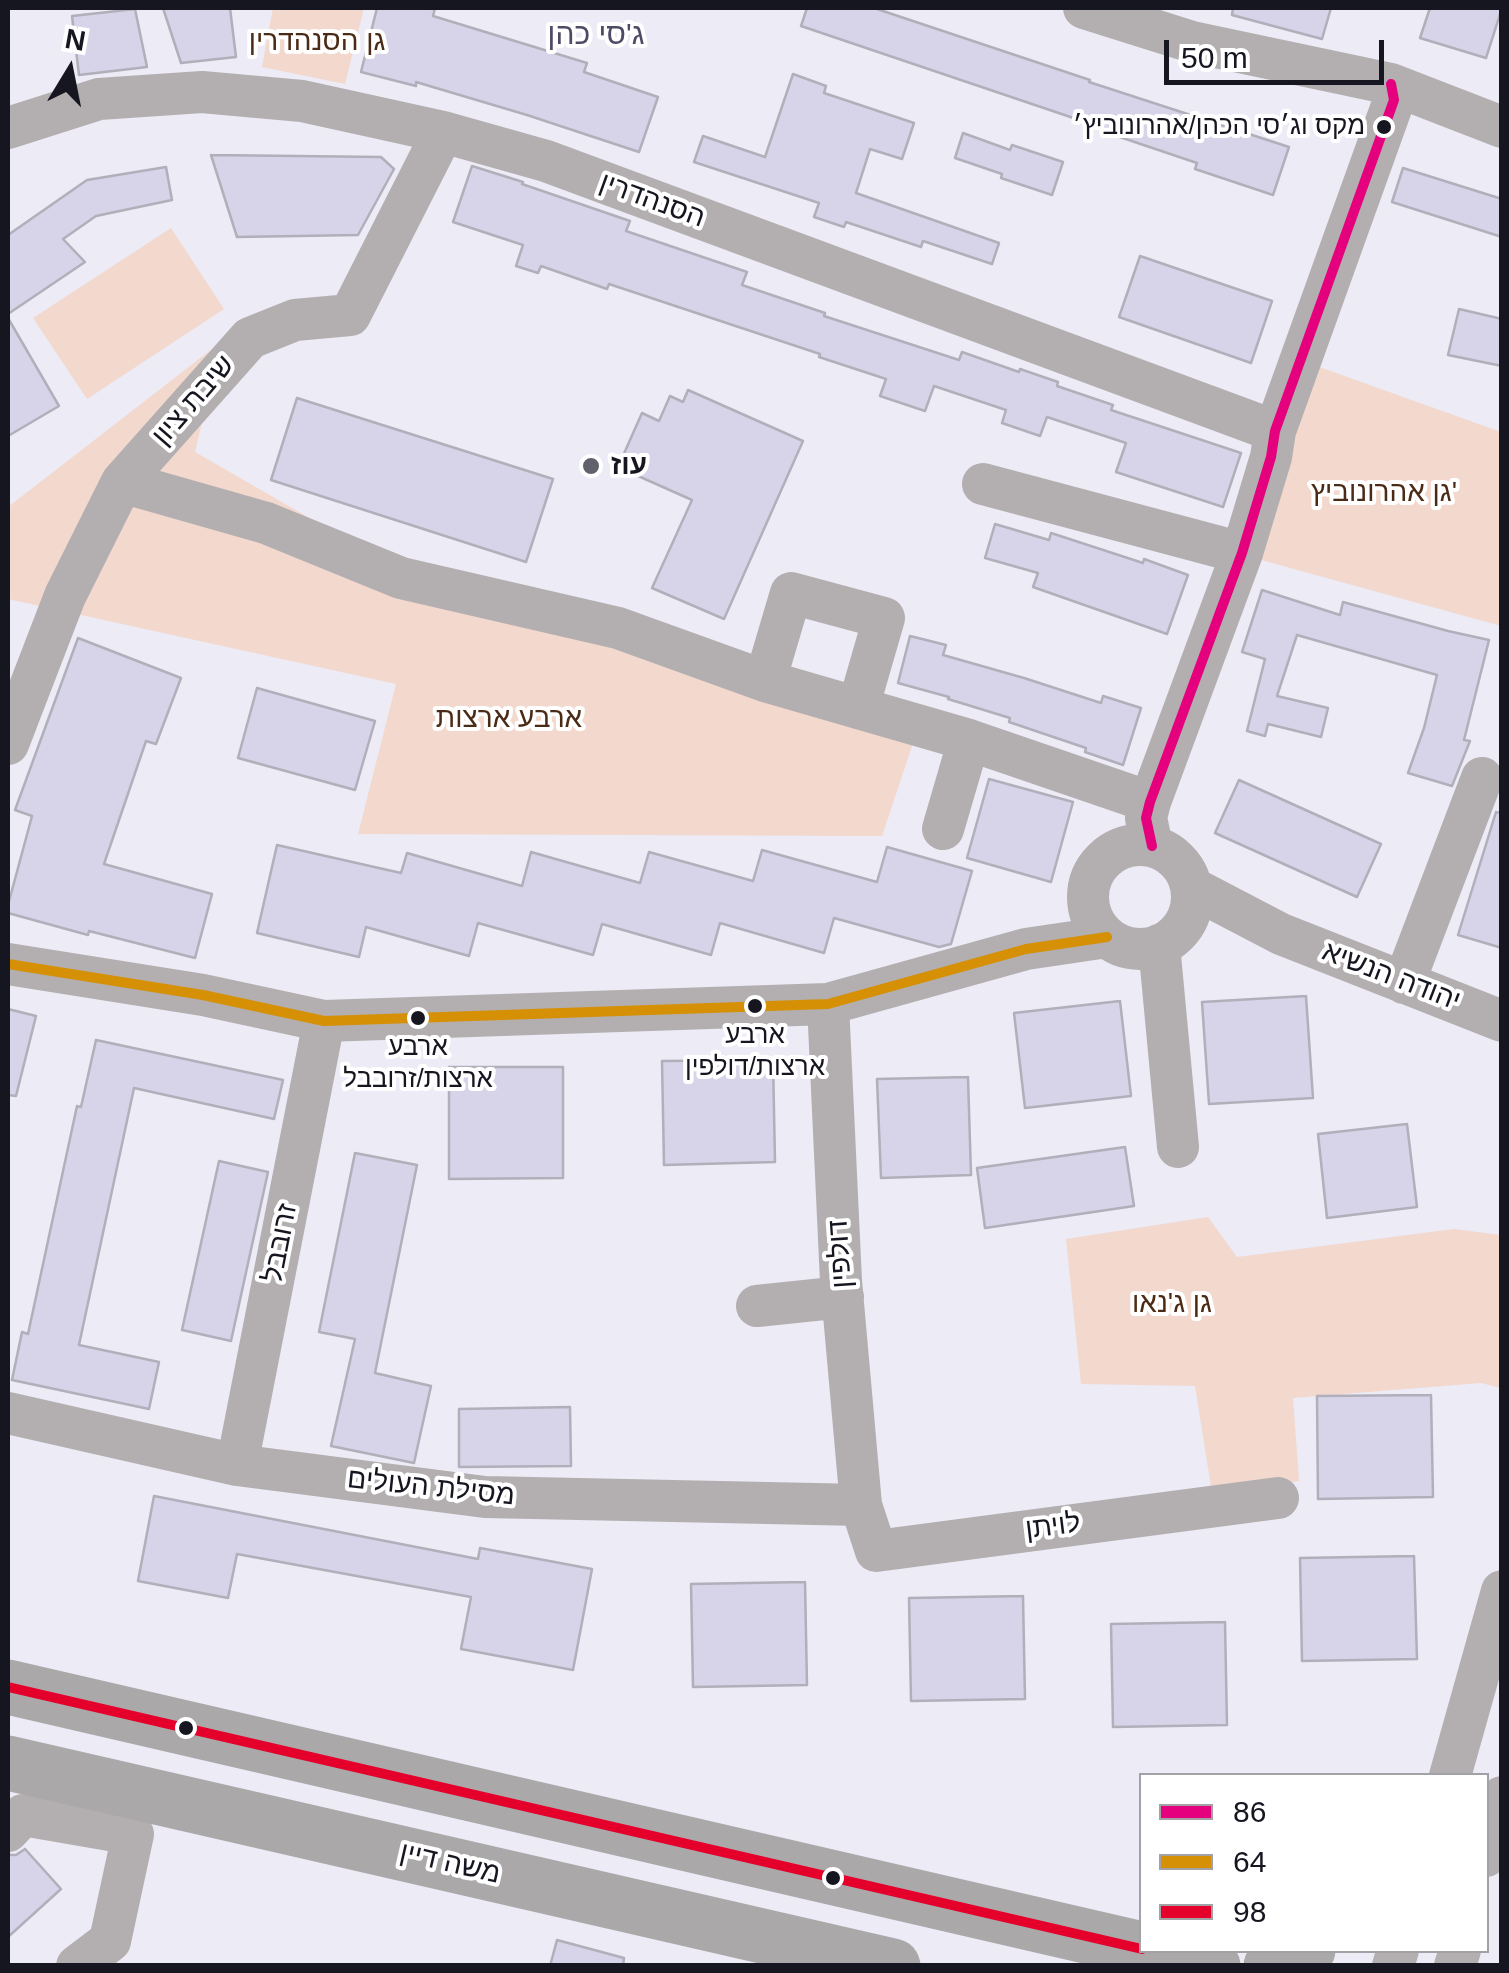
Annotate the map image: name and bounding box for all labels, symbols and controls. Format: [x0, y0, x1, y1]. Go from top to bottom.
district label: ג'סי כהן [548, 18, 644, 54]
north arrow [20, 20, 120, 120]
scale bar [1169, 20, 1389, 82]
text: N [63, 23, 88, 57]
park label: גן הסנהדרין [249, 25, 385, 59]
text: 50 m [1181, 41, 1248, 74]
place label: מקס וג׳סי הכהן/אהרונוביץ׳ [1073, 111, 1365, 143]
marker: מקס וג׳סי הכהן/אהרונוביץ׳ [1374, 117, 1394, 137]
street label: הסנהדרין [595, 166, 709, 236]
street label: שיבת ציון [146, 349, 242, 453]
place label: עוז [611, 449, 647, 483]
marker: עוז [580, 455, 602, 477]
park label: גן אהרונוביץ' [1311, 476, 1457, 510]
park label: ארבע ארצות [436, 702, 582, 736]
street label: יהודה הנשיא [1317, 935, 1465, 1019]
marker: ארבע ארצות/דולפין [745, 996, 765, 1016]
marker: ארבע ארצות/זרובבל [408, 1008, 428, 1028]
place label: ארבע ארצות/דולפין [685, 1020, 825, 1082]
place label: ארבע ארצות/זרובבל [343, 1032, 493, 1094]
street label: זרובבל [257, 1201, 305, 1285]
street label: דולפין [822, 1219, 860, 1289]
park label: גן ג'נאו [1132, 1287, 1212, 1321]
street label: מסילת העולים [346, 1463, 516, 1513]
street label: לויתן [1023, 1507, 1083, 1547]
unlabelled marker [176, 1718, 196, 1738]
legend [1139, 1773, 1489, 1953]
text: 86 [1233, 1795, 1266, 1828]
street label: משה דיין [396, 1836, 504, 1892]
text: 64 [1233, 1845, 1266, 1878]
unlabelled marker [823, 1868, 843, 1888]
text: 98 [1233, 1895, 1266, 1928]

